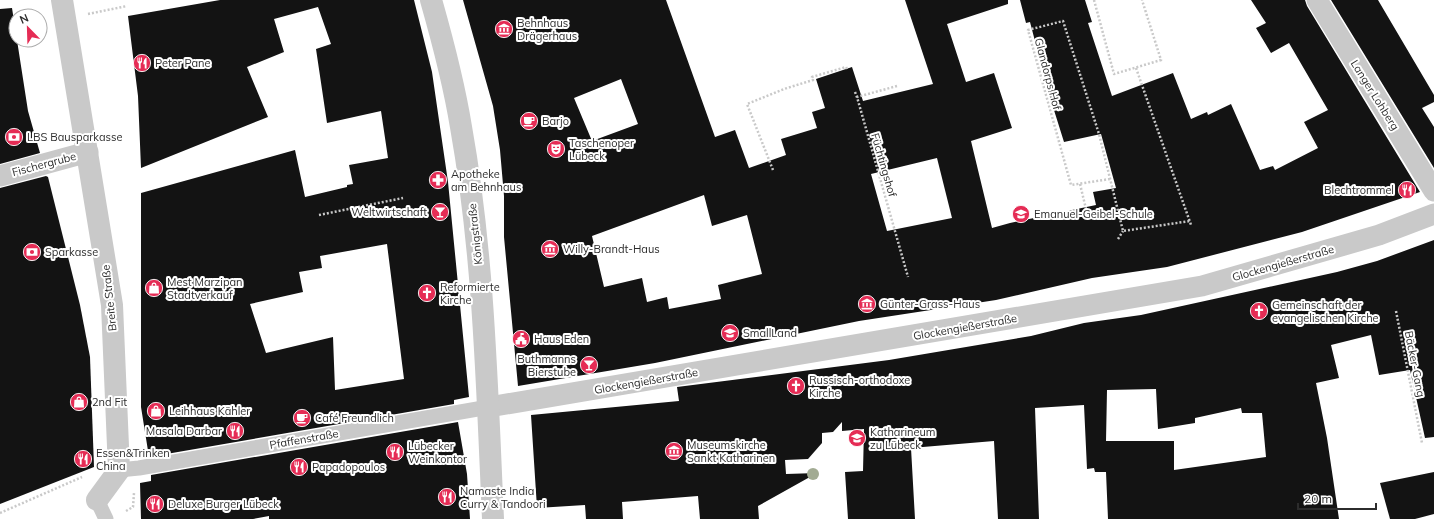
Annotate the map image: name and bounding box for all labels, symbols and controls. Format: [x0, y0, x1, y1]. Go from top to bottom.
north arrow [8, 8, 48, 48]
text: N [18, 11, 31, 27]
place label: Behnhaus Drägerhaus [517, 16, 577, 43]
museum icon: Behnhaus Drägerhaus [494, 19, 514, 39]
street label: Glandorps Hof [1032, 37, 1064, 112]
restaurant icon: Peter Pane [132, 53, 152, 73]
place label: Peter Pane [155, 56, 210, 70]
street label: Langer Lohberg [1348, 57, 1402, 133]
cafe icon: Barjo [519, 111, 539, 131]
place label: Barjo [542, 114, 569, 128]
bank icon: LBS Bausparkasse [4, 127, 24, 147]
place label: LBS Bausparkasse [27, 130, 122, 144]
street label: Füchtingshof [868, 131, 900, 199]
place label: Taschenoper Lübeck [569, 136, 634, 163]
theatre icon: Taschenoper Lübeck [546, 139, 566, 159]
street label: Fischergrube [10, 149, 78, 179]
place label: Apotheke am Behnhaus [451, 167, 521, 194]
pharmacy icon: Apotheke am Behnhaus [428, 170, 448, 190]
restaurant icon: Blechtrommel [1397, 180, 1417, 200]
place label: Blechtrommel [1324, 183, 1394, 197]
bar icon: Weltwirtschaft [430, 202, 450, 222]
street label: Königstraße [465, 203, 485, 265]
school or university icon: Emanuel-Geibel-Schule [1011, 204, 1031, 224]
place label: Weltwirtschaft [351, 205, 427, 219]
place label: Emanuel-Geibel-Schule [1034, 207, 1153, 221]
museum icon: Willy-Brandt-Haus [540, 239, 560, 259]
bank icon: Sparkasse [22, 242, 42, 262]
place label: Willy-Brandt-Haus [563, 242, 660, 256]
street label: Glockengießerstraße [1230, 242, 1336, 284]
place label: Sparkasse [45, 245, 98, 259]
street label: Breite Straße [99, 264, 119, 332]
place label: Mest Marzipan Stadtverkauf [167, 275, 243, 302]
shop icon: Mest Marzipan Stadtverkauf [144, 278, 164, 298]
place label: Reformierte Kirche [440, 280, 500, 307]
church icon: Reformierte Kirche [417, 283, 437, 303]
museum icon: Günter-Grass-Haus [857, 294, 877, 314]
place label: Günter-Grass-Haus [880, 297, 980, 311]
place label: Gemeinschaft der evangelischen Kirche [1272, 298, 1379, 325]
church icon: Gemeinschaft der evangelischen Kirche [1249, 301, 1269, 321]
street label: Glockengießerstraße [912, 311, 1018, 343]
school or university icon: SmallLand [720, 323, 740, 343]
place label: SmallLand [743, 326, 797, 340]
public building icon: Haus Eden [511, 329, 531, 349]
street label: Bäcker-Gang [1402, 330, 1428, 398]
place label: Haus Eden [534, 332, 589, 346]
place label: Buthmanns Bierstube [517, 352, 576, 379]
bar icon: Buthmanns Bierstube [579, 355, 599, 375]
street label: Glockengießerstraße [593, 365, 699, 397]
place label: Russisch-orthodoxe Kirche [809, 373, 910, 400]
church icon: Russisch-orthodoxe Kirche [786, 376, 806, 396]
shop icon: 2nd Fit [69, 392, 89, 412]
place label: 2nd Fit [92, 395, 127, 409]
shop icon: Leihhaus Kähler [146, 401, 166, 421]
place label: Leihhaus Kähler [169, 404, 250, 418]
cafe icon: Café Freundlich [292, 408, 312, 428]
place label: Café Freundlich [315, 411, 394, 425]
restaurant icon: Masala Darbar [225, 421, 245, 441]
place label: Masala Darbar [146, 424, 222, 438]
place label: Katharineum zu Lübeck [870, 425, 936, 452]
street label: Pfaffenstraße [268, 426, 340, 452]
school or university icon: Katharineum zu Lübeck [847, 428, 867, 448]
place label: Museumskirche Sankt Katharinen [687, 438, 775, 465]
place label: Lübecker Weinkontor [408, 439, 467, 466]
museum icon: Museumskirche Sankt Katharinen [664, 441, 684, 461]
restaurant icon: Lübecker Weinkontor [385, 442, 405, 462]
place label: Essen&Trinken China [96, 446, 170, 473]
restaurant icon: Essen&Trinken China [73, 449, 93, 469]
restaurant icon: Papadopoulos [289, 457, 309, 477]
place label: Papadopoulos [312, 460, 385, 474]
place label: Namaste India Curry & Tandoori [460, 484, 546, 511]
scale bar [1298, 485, 1376, 511]
restaurant icon: Namaste India Curry & Tandoori [437, 487, 457, 507]
text: 20 m [1304, 491, 1332, 506]
restaurant icon: Deluxe Burger Lübeck [145, 494, 165, 514]
place label: Deluxe Burger Lübeck [168, 497, 279, 511]

